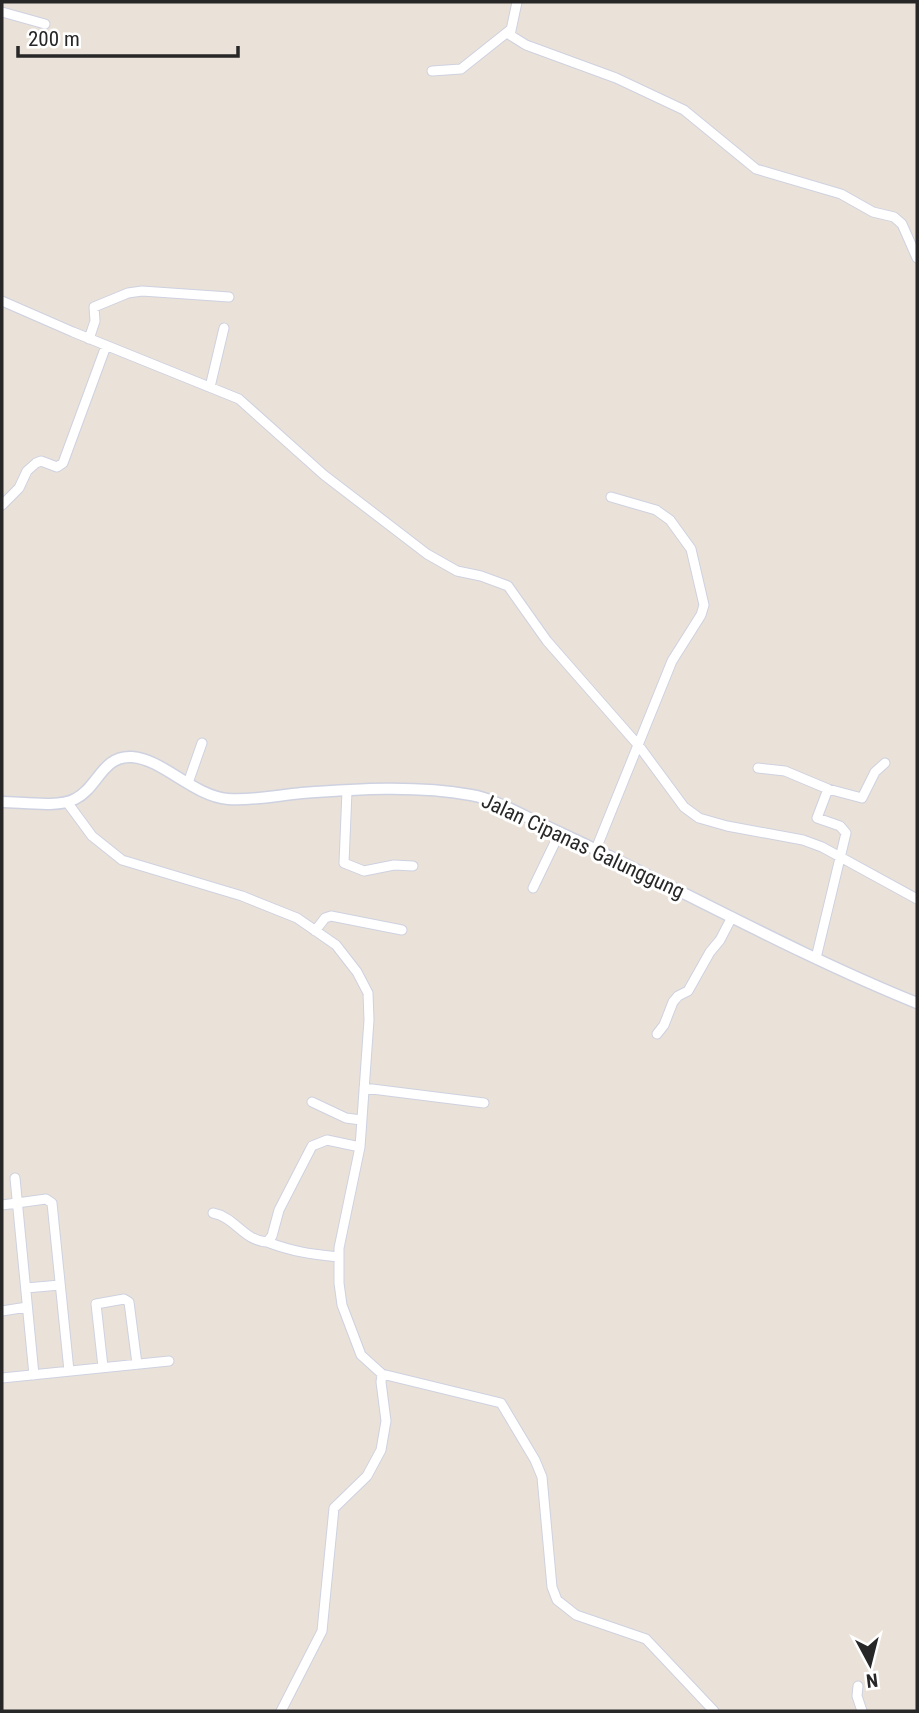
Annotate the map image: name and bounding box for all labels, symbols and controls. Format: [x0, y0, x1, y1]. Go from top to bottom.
scale bar [18, 14, 238, 58]
text: 200 m [28, 27, 80, 51]
street label: Jalan Cipanas Galunggung [478, 788, 688, 904]
north arrow [835, 1629, 905, 1699]
text: N [865, 1668, 879, 1693]

